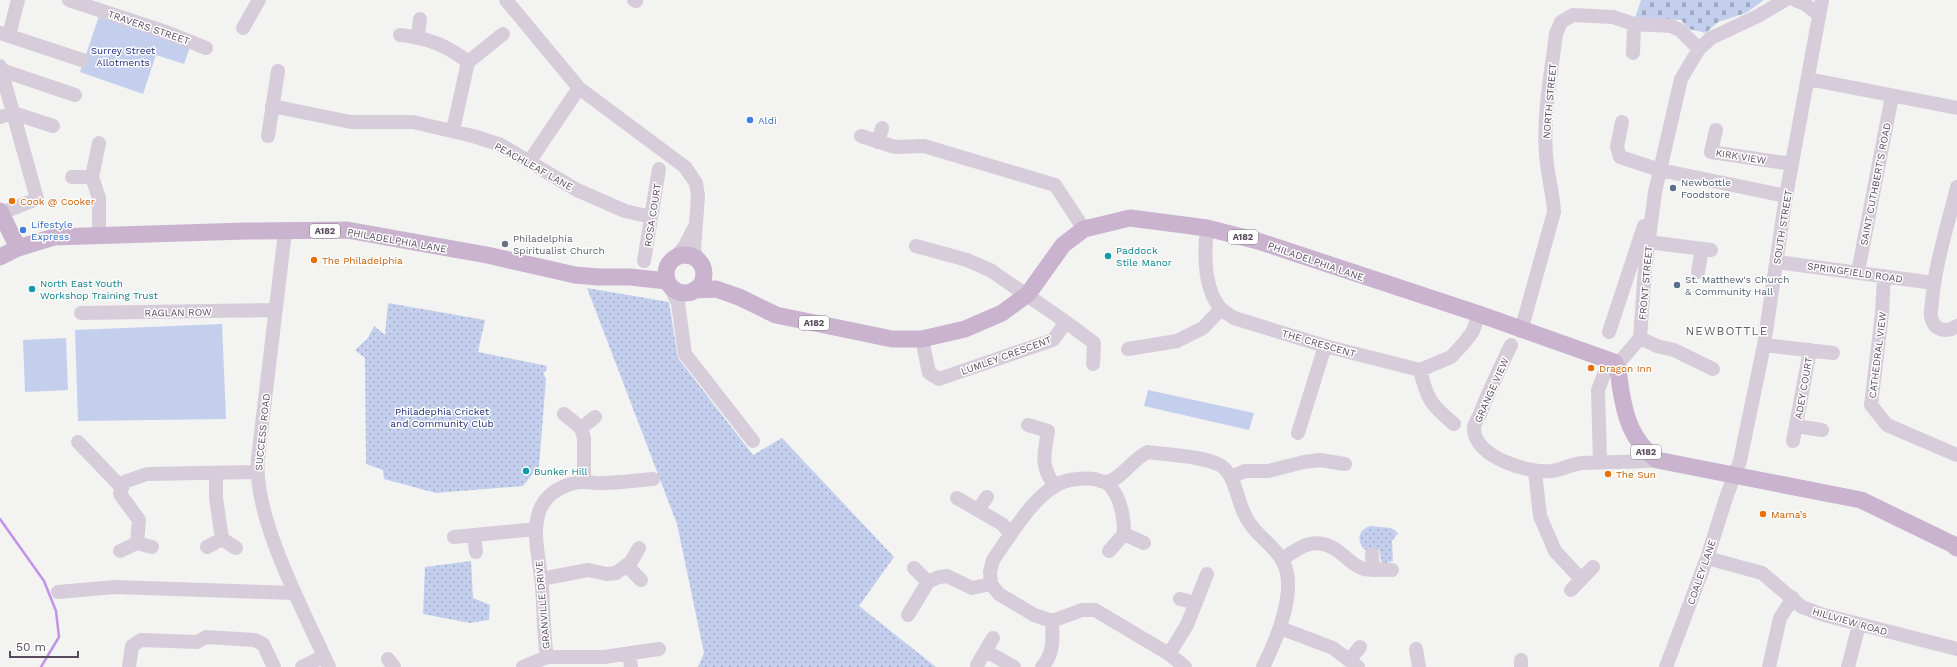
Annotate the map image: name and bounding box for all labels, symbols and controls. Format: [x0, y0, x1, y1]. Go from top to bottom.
street label: TRAVERS STREET [107, 8, 191, 47]
park label: Surrey Street Allotments [91, 45, 156, 68]
street label: NORTH STREET [1541, 63, 1558, 139]
marker: Aldi [745, 115, 755, 125]
place label: Aldi [758, 115, 777, 126]
street label: SAINT CUTHBERT'S ROAD [1858, 122, 1893, 246]
street label: PEACHLEAF LANE [493, 140, 575, 192]
street label: KIRK VIEW [1715, 147, 1767, 166]
place label: Newbottle Foodstore [1681, 177, 1731, 200]
street label: ROSA COURT [642, 183, 663, 248]
marker: Newbottle Foodstore [1668, 183, 1678, 193]
street label: SOUTH STREET [1771, 189, 1794, 265]
marker: Cook @ Cooker [7, 196, 17, 206]
place label: Cook @ Cooker [20, 196, 95, 207]
place label: Lifestyle Express [31, 219, 73, 242]
road number: A182 [310, 224, 340, 238]
marker: Lifestyle Express [18, 225, 28, 235]
street label: PHILADELPHIA LANE [346, 226, 448, 255]
road number: A182 [1228, 230, 1258, 244]
place label: Philadelphia Spiritualist Church [513, 233, 605, 256]
marker: Philadelphia Spiritualist Church [500, 239, 510, 249]
street label: PHILADELPHIA LANE [1266, 240, 1365, 283]
place label: Paddock Stile Manor [1116, 245, 1172, 268]
street label: FRONT STREET [1637, 246, 1654, 321]
marker: Paddock Stile Manor [1103, 251, 1113, 261]
marker: The Philadelphia [309, 255, 319, 265]
place label: The Philadelphia [322, 255, 403, 266]
street label: SPRINGFIELD ROAD [1806, 260, 1903, 285]
place label: St. Matthew's Church & Community Hall [1685, 274, 1789, 297]
place label: North East Youth Workshop Training Trust [40, 278, 159, 301]
marker: St. Matthew's Church & Community Hall [1672, 280, 1682, 290]
marker: North East Youth Workshop Training Trust [27, 284, 37, 294]
street label: RAGLAN ROW [144, 306, 212, 319]
street label: CATHEDRAL VIEW [1867, 311, 1888, 399]
road number: A182 [799, 316, 829, 330]
district label: NEWBOTTLE [1686, 324, 1768, 338]
street label: THE CRESCENT [1281, 328, 1357, 359]
street label: LUMLEY CRESCENT [959, 334, 1053, 377]
street label: GRANGE VIEW [1472, 356, 1511, 424]
street label: ADEY COURT [1793, 356, 1814, 420]
marker: Dragon Inn [1586, 363, 1596, 373]
place label: Dragon Inn [1599, 363, 1652, 374]
street label: SUCCESS ROAD [253, 393, 272, 471]
park label: Philadephia Cricket and Community Club [390, 406, 494, 429]
road number: A182 [1631, 445, 1661, 459]
marker: Bunker Hill [521, 466, 531, 476]
place label: Bunker Hill [534, 466, 588, 477]
marker: The Sun [1603, 469, 1613, 479]
place label: The Sun [1616, 469, 1656, 480]
marker: Mama’s [1758, 509, 1768, 519]
place label: Mama’s [1771, 509, 1807, 520]
street label: COALEY LANE [1685, 538, 1718, 606]
street label: GRANVILLE DRIVE [533, 560, 552, 650]
street label: HILLVIEW ROAD [1811, 606, 1889, 637]
scale bar [10, 633, 78, 659]
text: 50 m [16, 640, 46, 654]

